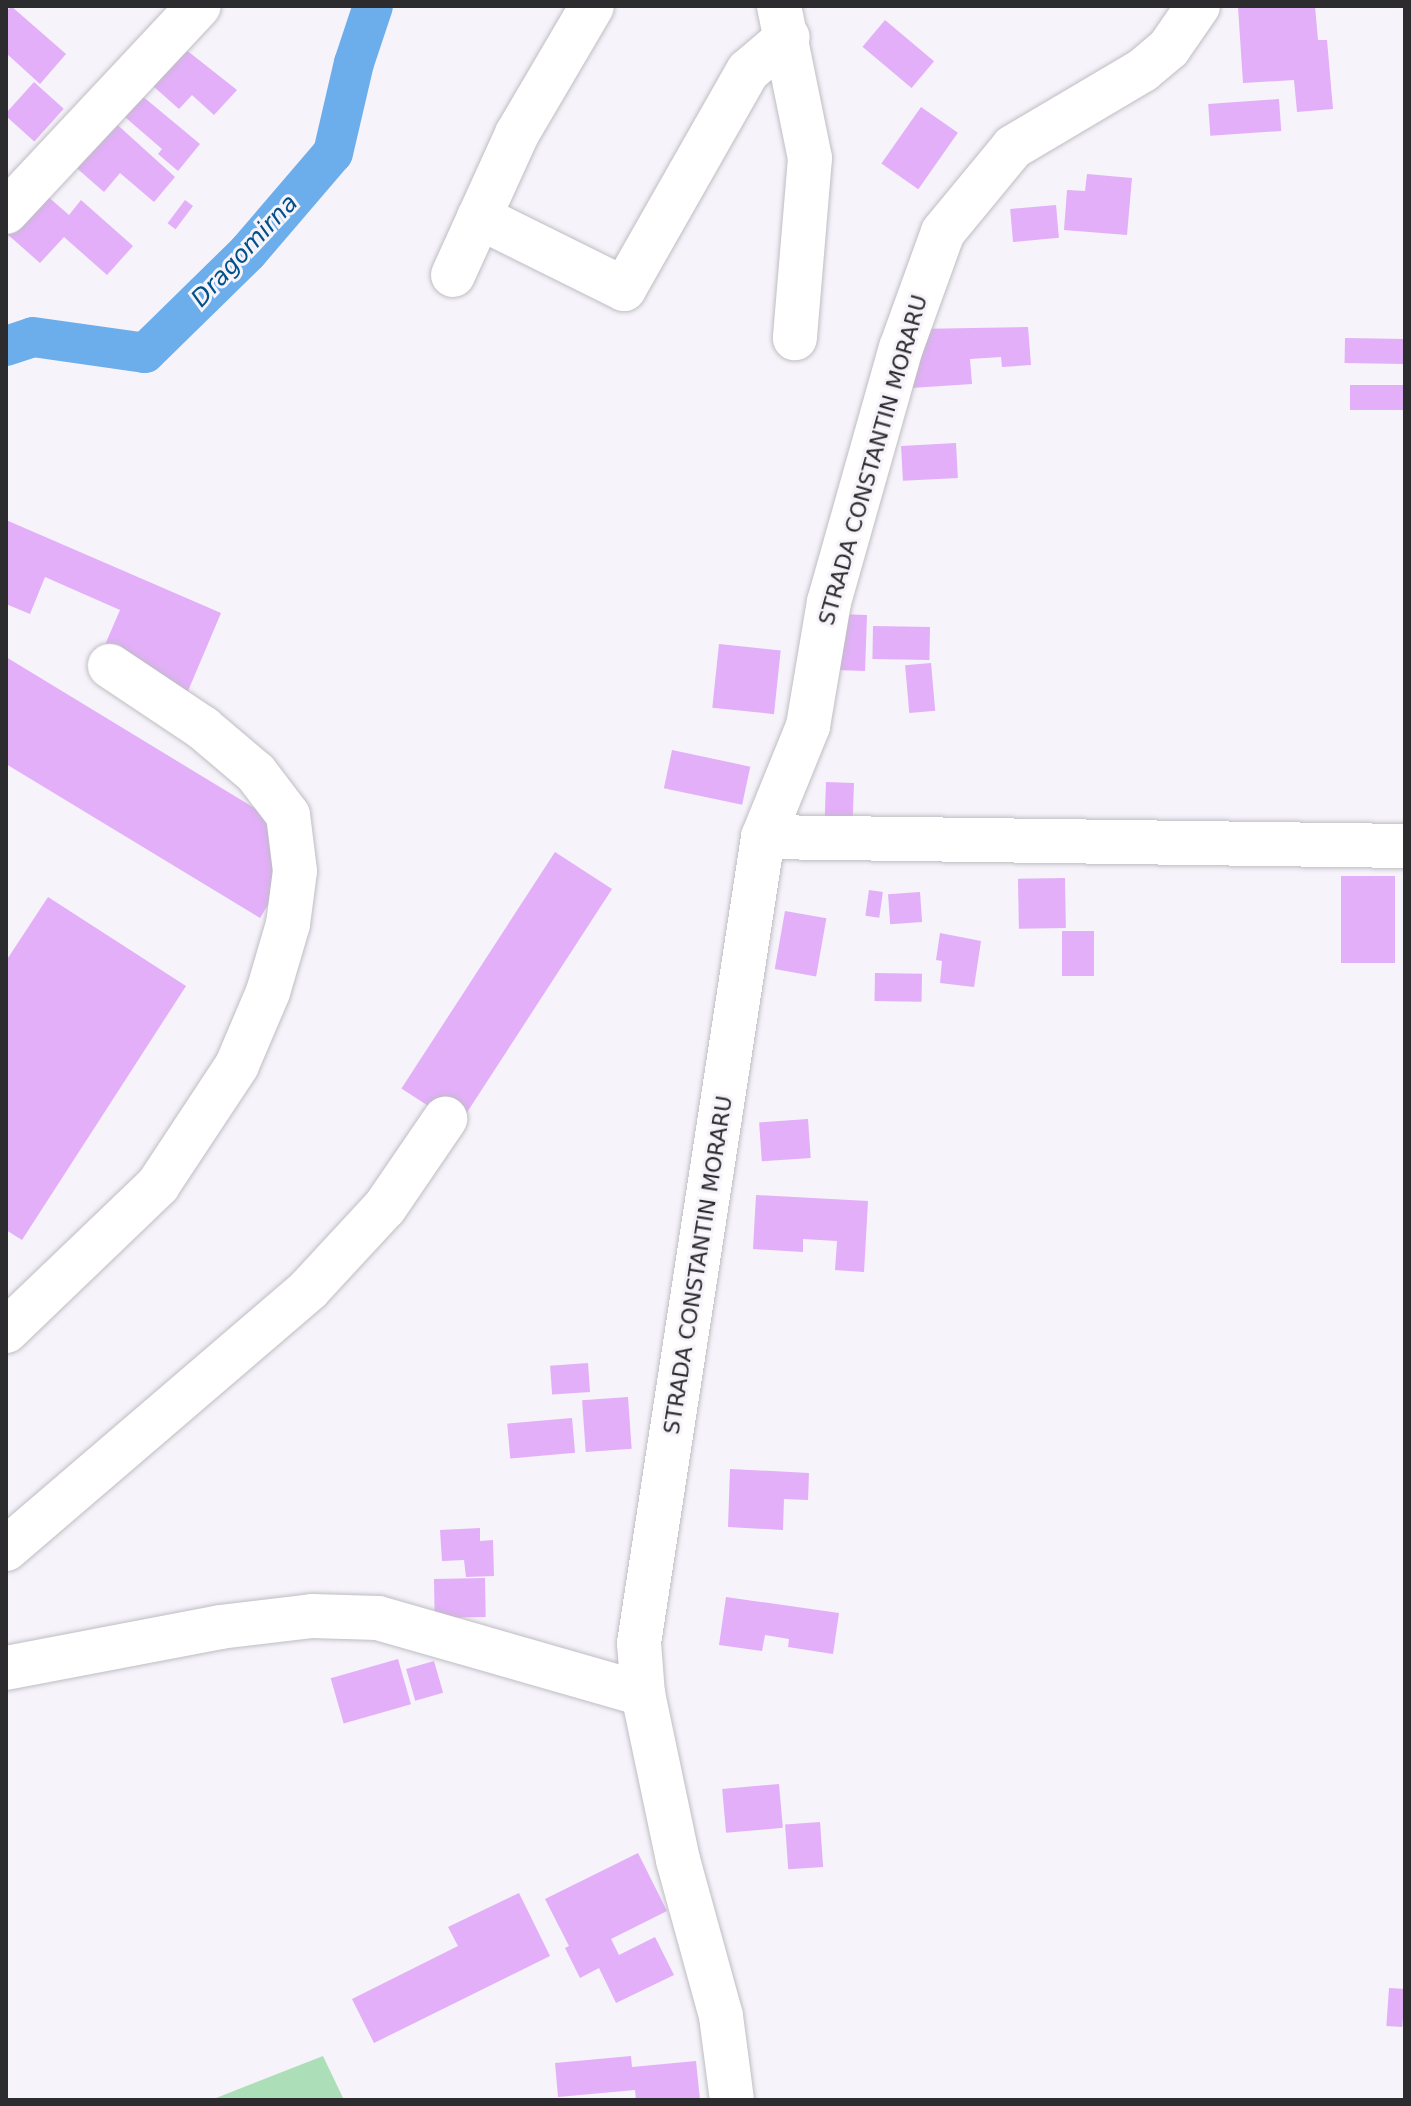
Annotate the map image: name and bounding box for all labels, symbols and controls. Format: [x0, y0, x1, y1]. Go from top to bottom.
water label: Dragomirna [186, 189, 304, 313]
street label: STRADA CONSTANTIN MORARU [813, 292, 933, 628]
street label: STRADA CONSTANTIN MORARU [658, 1094, 738, 1436]

